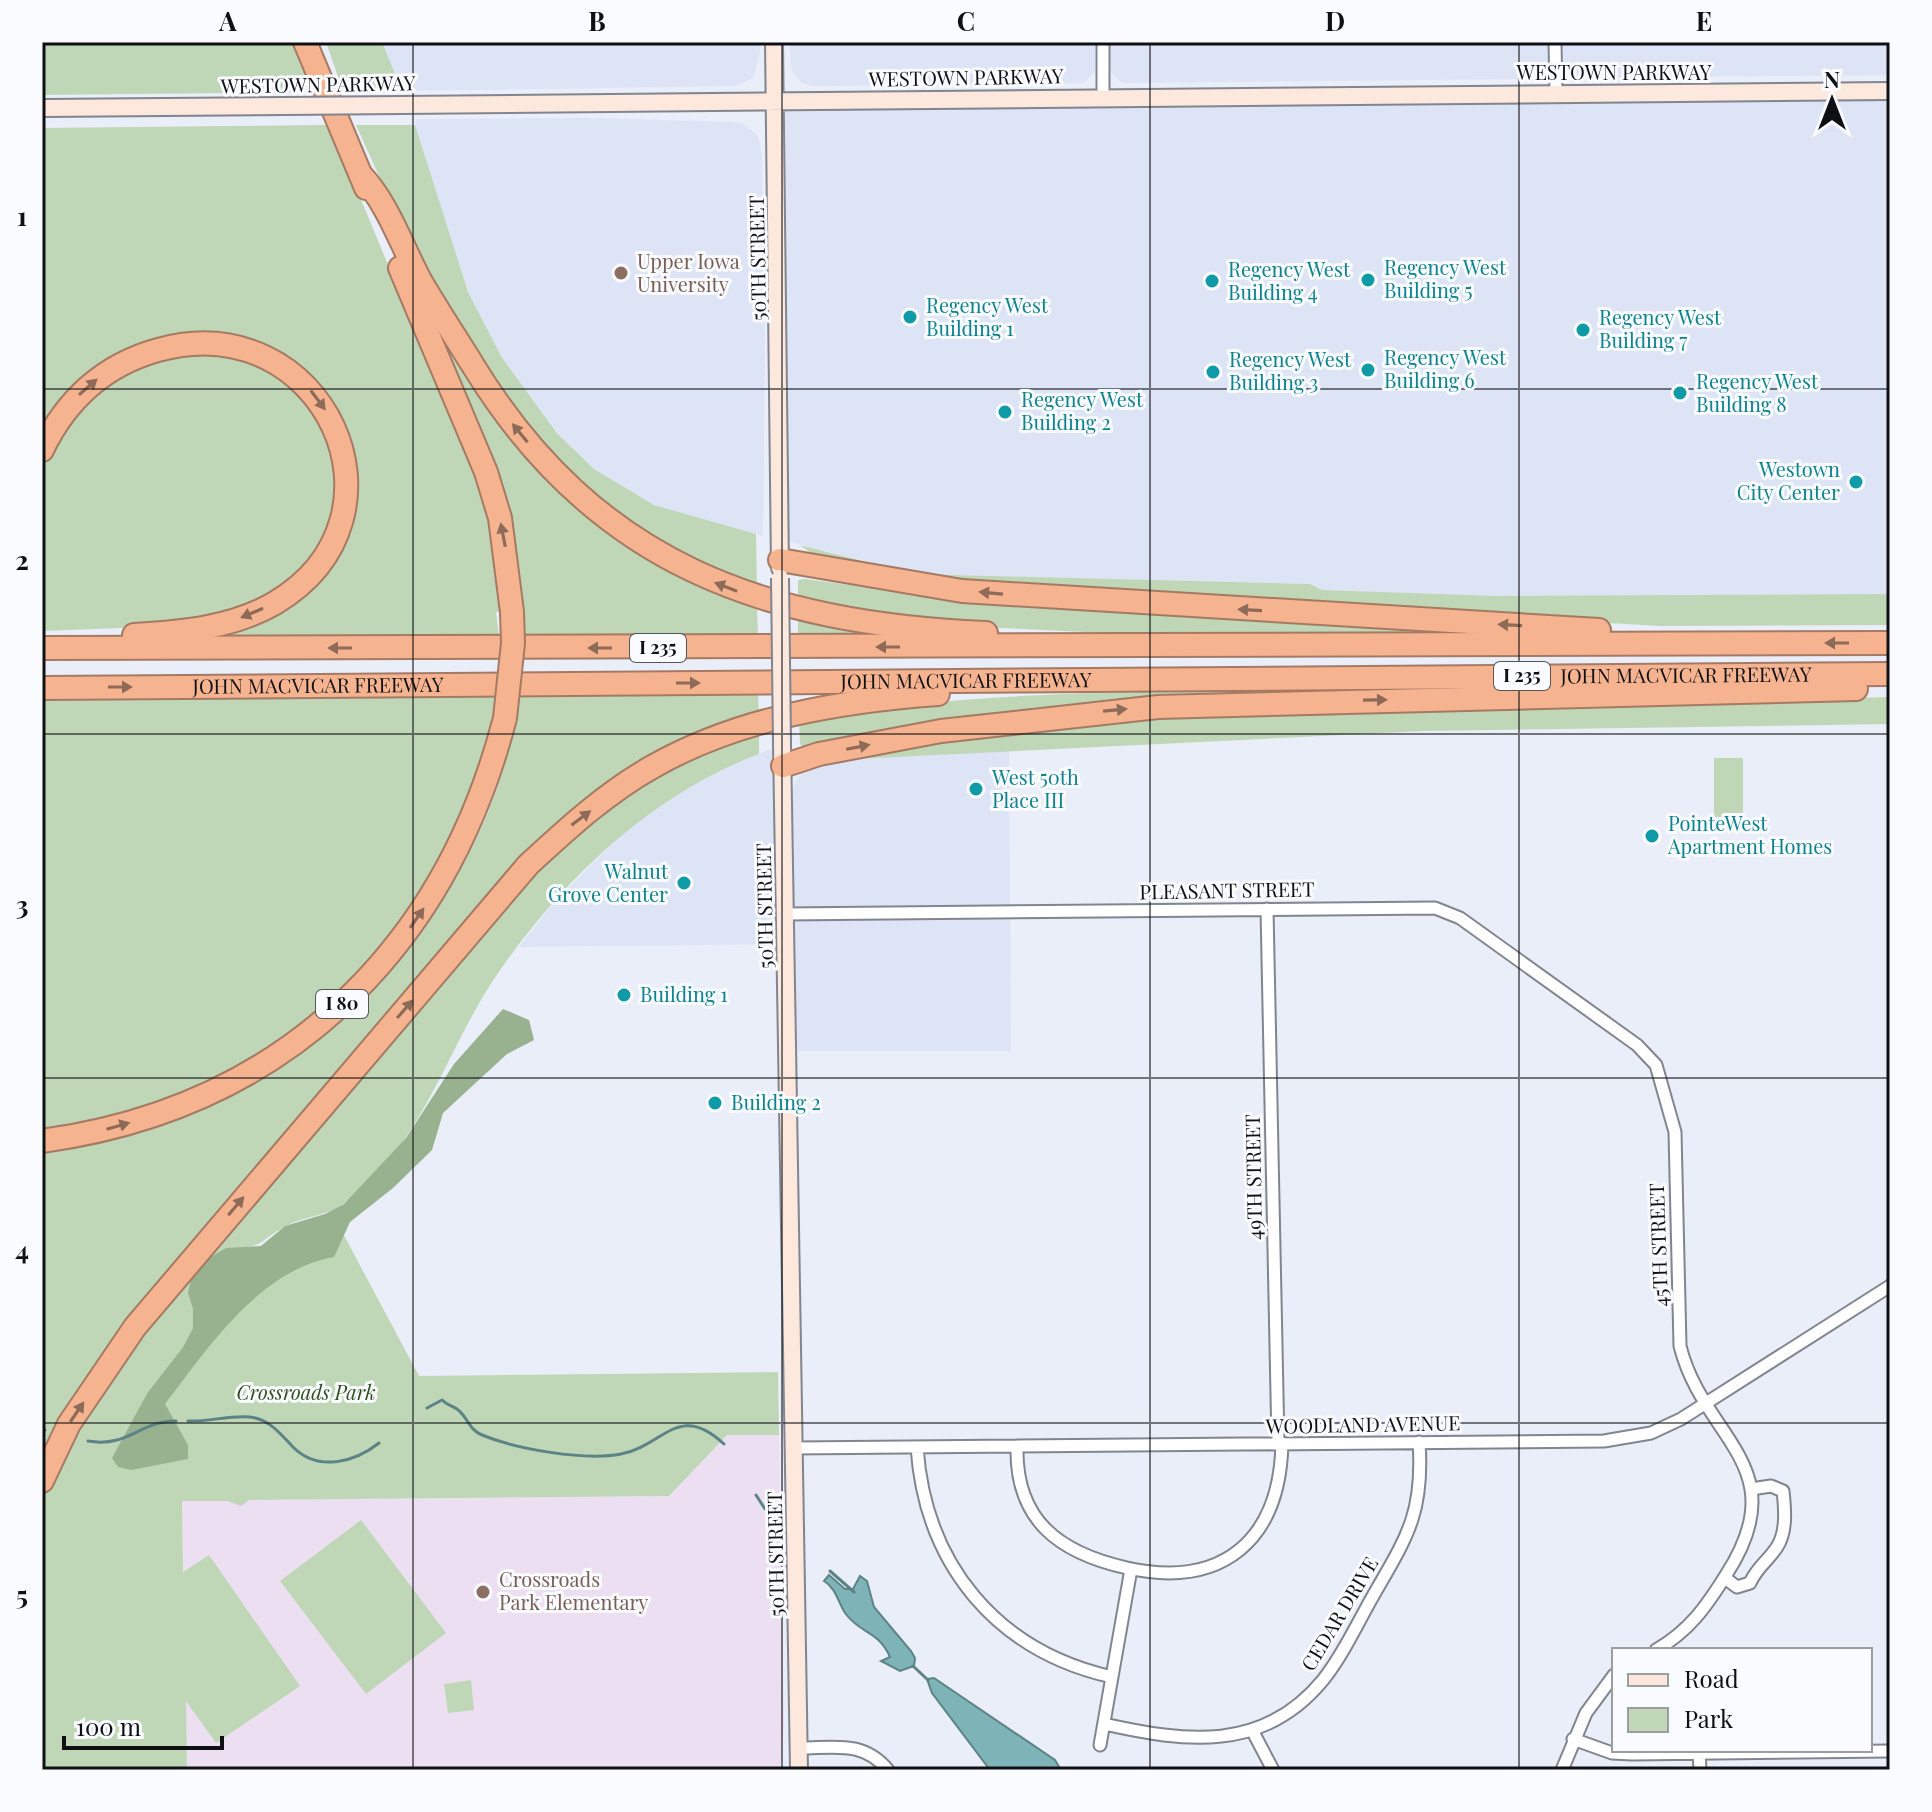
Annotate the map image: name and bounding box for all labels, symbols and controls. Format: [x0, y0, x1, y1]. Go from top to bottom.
text: A [218, 3, 237, 38]
text: B [588, 3, 606, 38]
text: C [957, 3, 975, 38]
text: D [1325, 3, 1345, 38]
text: E [1696, 3, 1712, 38]
street label: WESTOWN PARKWAY [1516, 58, 1712, 85]
north arrow [1792, 60, 1872, 140]
street label: WESTOWN PARKWAY [867, 61, 1064, 92]
text: N [1824, 64, 1840, 94]
street label: WESTOWN PARKWAY [219, 68, 416, 99]
street label: 50TH STREET [742, 195, 771, 321]
text: 1 [17, 198, 27, 233]
place label: Upper Iowa University [637, 247, 740, 297]
place label: Regency West Building 5 [1384, 253, 1507, 303]
place label: Regency West Building 4 [1228, 255, 1351, 305]
marker: Upper Iowa University [612, 264, 630, 282]
marker: Regency West Building 5 [1359, 271, 1377, 289]
marker: Regency West Building 4 [1203, 272, 1221, 290]
place label: Regency West Building 1 [926, 291, 1049, 341]
place label: Regency West Building 7 [1599, 303, 1722, 353]
marker: Regency West Building 1 [901, 308, 919, 326]
marker: Regency West Building 7 [1574, 321, 1592, 339]
place label: Regency West Building 6 [1384, 343, 1507, 393]
place label: Regency West Building 3 [1229, 345, 1352, 395]
marker: Regency West Building 6 [1359, 361, 1377, 379]
marker: Regency West Building 3 [1204, 363, 1222, 381]
place label: Regency West Building 8 [1696, 367, 1819, 417]
one-way arrow [78, 379, 97, 397]
marker: Regency West Building 8 [1671, 384, 1689, 402]
place label: Regency West Building 2 [1021, 385, 1144, 435]
one-way arrow [310, 390, 326, 410]
marker: Regency West Building 2 [996, 403, 1014, 421]
one-way arrow [512, 423, 529, 443]
place label: Westown City Center [1737, 455, 1840, 505]
marker: Westown City Center [1847, 473, 1865, 491]
one-way arrow [496, 522, 508, 547]
text: 2 [15, 542, 29, 577]
one-way arrow [714, 580, 738, 593]
one-way arrow [978, 587, 1003, 600]
one-way arrow [1237, 603, 1262, 616]
one-way arrow [240, 607, 264, 620]
one-way arrow [1497, 618, 1522, 631]
road number: I 235 [630, 634, 686, 662]
one-way arrow [1824, 637, 1849, 649]
one-way arrow [875, 641, 900, 653]
one-way arrow [327, 642, 352, 654]
one-way arrow [587, 642, 612, 654]
street label: JOHN MACVICAR FREEWAY [1559, 660, 1812, 689]
road number: I 235 [1494, 662, 1550, 690]
street label: JOHN MACVICAR FREEWAY [839, 665, 1092, 694]
street label: JOHN MACVICAR FREEWAY [191, 670, 444, 699]
one-way arrow [676, 677, 701, 689]
one-way arrow [108, 681, 133, 693]
one-way arrow [1363, 694, 1388, 706]
one-way arrow [1103, 703, 1128, 716]
one-way arrow [846, 740, 871, 752]
place label: West 50th Place III [991, 763, 1079, 813]
marker: West 50th Place III [967, 780, 985, 798]
place label: PointeWest Apartment Homes [1667, 809, 1832, 859]
one-way arrow [570, 810, 591, 826]
marker: PointeWest Apartment Homes [1643, 827, 1661, 845]
street label: 50TH STREET [749, 843, 778, 969]
place label: Walnut Grove Center [548, 857, 669, 907]
marker: Walnut Grove Center [675, 874, 693, 892]
street label: PLEASANT STREET [1139, 874, 1315, 905]
text: 3 [16, 887, 28, 922]
one-way arrow [409, 907, 424, 928]
place label: Building 1 [640, 980, 728, 1007]
marker: Building 1 [615, 986, 633, 1004]
road number: I 80 [316, 990, 368, 1018]
one-way arrow [396, 999, 413, 1019]
place label: Building 2 [731, 1088, 821, 1115]
marker: Building 2 [706, 1094, 724, 1112]
street label: 49TH STREET [1238, 1114, 1267, 1240]
one-way arrow [107, 1119, 131, 1132]
street label: 45TH STREET [1642, 1183, 1673, 1307]
one-way arrow [227, 1196, 244, 1216]
text: 4 [15, 1232, 29, 1267]
park label: Crossroads Park [236, 1378, 376, 1405]
one-way arrow [69, 1401, 84, 1422]
street label: WOODLAND AVENUE [1264, 1408, 1461, 1439]
street label: 50TH STREET [760, 1491, 789, 1617]
street label: CEDAR DRIVE [1294, 1551, 1383, 1675]
place label: Crossroads Park Elementary [499, 1565, 648, 1615]
text: 5 [16, 1577, 28, 1612]
marker: Crossroads Park Elementary [474, 1583, 492, 1601]
legend [1612, 1648, 1872, 1752]
text: Road [1684, 1662, 1739, 1694]
scale bar [64, 1700, 222, 1750]
text: Park [1684, 1702, 1734, 1734]
text: 100 m [76, 1710, 141, 1742]

